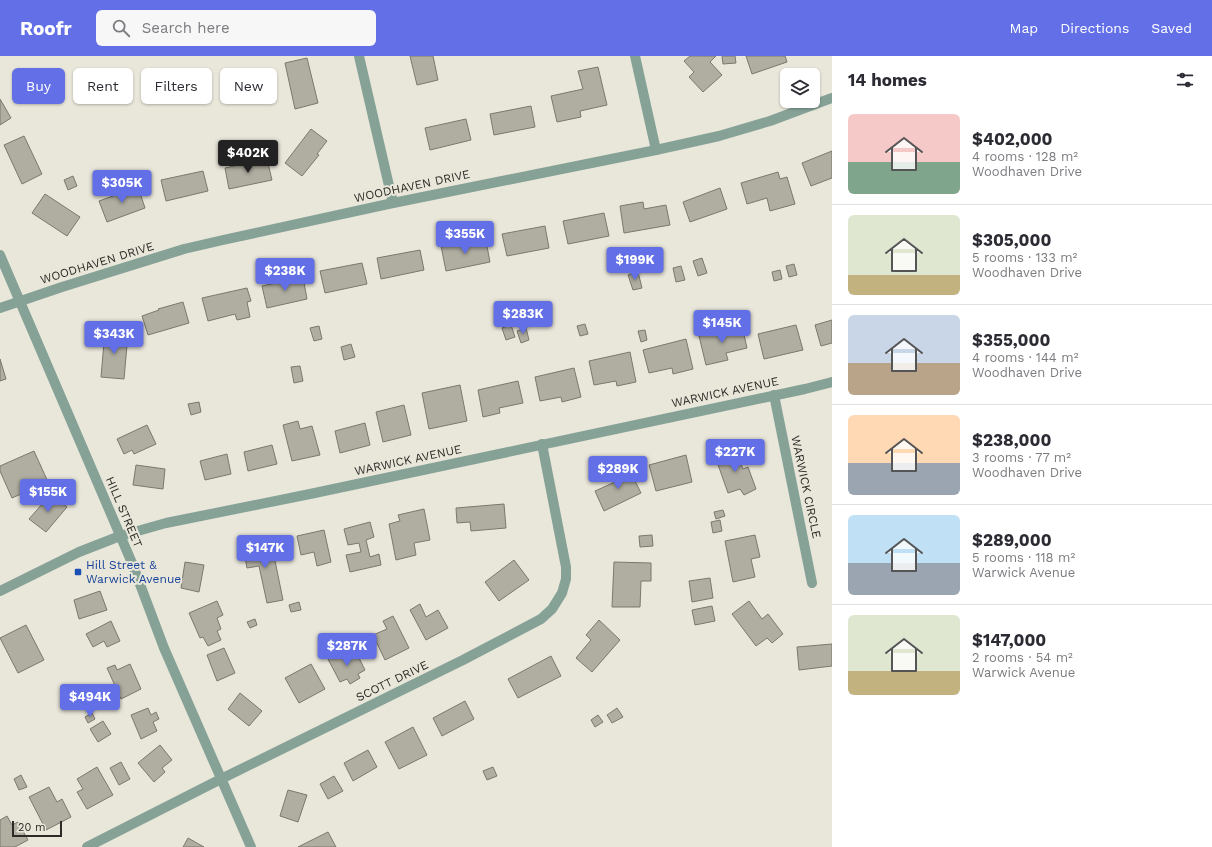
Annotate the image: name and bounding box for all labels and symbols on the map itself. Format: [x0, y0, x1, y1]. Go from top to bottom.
pin: $402K [220, 140, 276, 174]
street label: WOODHAVEN DRIVE [353, 167, 471, 205]
pin: $305K [94, 170, 150, 204]
pin: $355K [437, 221, 493, 255]
street label: WOODHAVEN DRIVE [39, 239, 156, 287]
pin: $199K [607, 247, 663, 281]
pin: $238K [257, 258, 313, 292]
pin: $283K [495, 301, 551, 335]
pin: $145K [694, 310, 750, 344]
pin: $343K [86, 321, 142, 355]
street label: WARWICK AVENUE [670, 374, 780, 410]
street label: WARWICK CIRCLE [788, 434, 824, 540]
pin: $227K [707, 439, 763, 473]
street label: WARWICK AVENUE [353, 442, 463, 478]
pin: $289K [590, 456, 646, 490]
street label: HILL STREET [103, 474, 145, 550]
pin: $155K [20, 479, 76, 513]
pin: $147K [237, 535, 293, 569]
place label: Hill Street & Warwick Avenue [86, 558, 181, 586]
marker: Hill Street & Warwick Avenue [73, 567, 83, 577]
pin: $287K [319, 633, 375, 667]
street label: SCOTT DRIVE [354, 657, 431, 705]
pin: $494K [62, 684, 118, 718]
scale bar [12, 819, 62, 838]

